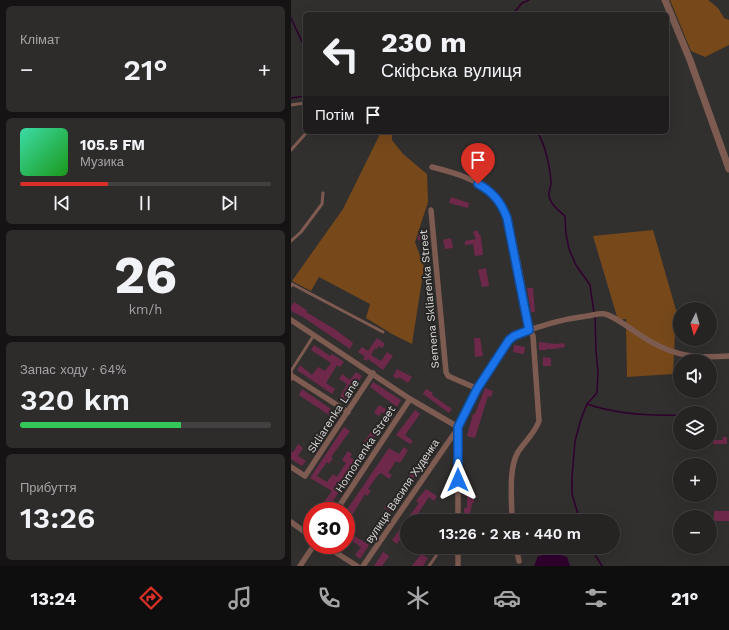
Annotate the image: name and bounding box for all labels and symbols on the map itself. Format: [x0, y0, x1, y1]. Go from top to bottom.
pin [461, 143, 495, 184]
street label: Semena Skliarenka Street [417, 229, 442, 369]
north arrow [673, 302, 717, 346]
street label: Skliarenka Lane [305, 377, 362, 455]
street label: Homonenka Street [333, 403, 398, 495]
street label: вулиця Василя Худенка [363, 436, 443, 546]
position arrow [437, 459, 479, 501]
speed limit sign: 30 [303, 502, 355, 554]

